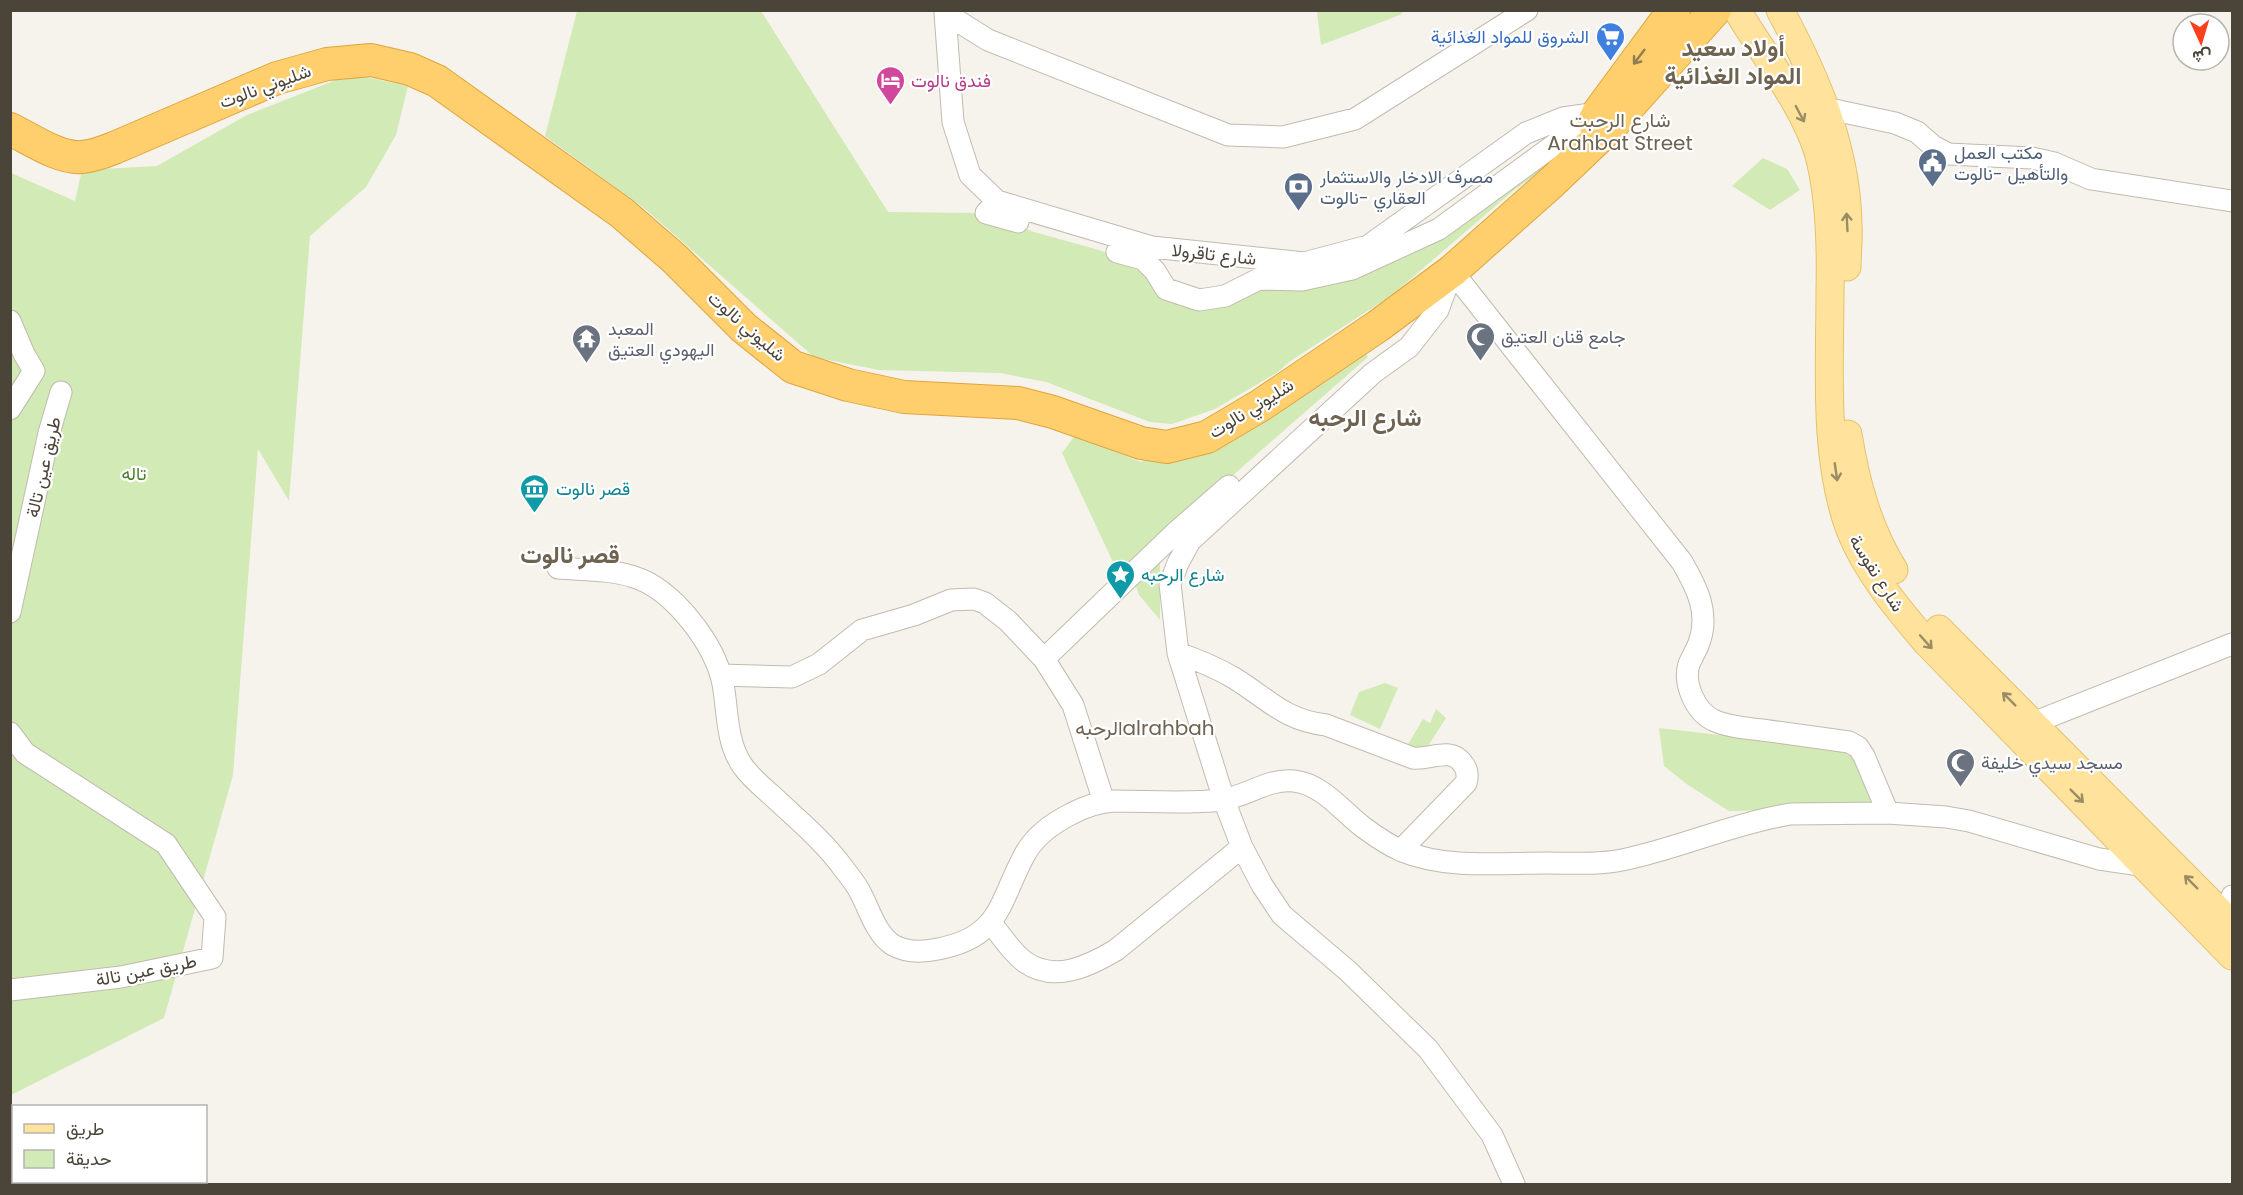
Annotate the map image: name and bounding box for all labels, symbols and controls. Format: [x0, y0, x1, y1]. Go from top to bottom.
north arrow [2171, 12, 2231, 72]
supermarket icon: الشروق للمواد الغذائية [1594, 20, 1626, 62]
place label: الشروق للمواد الغذائية [1431, 24, 1589, 49]
district label: أولاد سعيد المواد الغذائية [1665, 31, 1801, 92]
text: ش [2192, 44, 2212, 69]
one-way arrow [1633, 49, 1645, 65]
street label: شليوني نالوت [216, 58, 315, 117]
hotel icon: فندق نالوت [874, 64, 906, 106]
place label: فندق نالوت [911, 68, 991, 93]
one-way arrow [1795, 105, 1806, 123]
district label: شارع الرحبت Arahbat Street [1547, 106, 1693, 157]
place label: مكتب العمل والتأهيل -نالوت [1954, 140, 2068, 186]
public building icon: مكتب العمل والتأهيل -نالوت [1917, 146, 1949, 188]
place label: مصرف الادخار والاستثمار العقاري -نالوت [1319, 164, 1493, 213]
bank icon: مصرف الادخار والاستثمار العقاري -نالوت [1283, 170, 1315, 212]
one-way arrow [1842, 213, 1853, 232]
street label: شارع تاقرولا [1171, 237, 1257, 271]
street label: شليوني نالوت [701, 285, 791, 369]
place label: المعبد اليهودي العتيق [608, 316, 715, 365]
mosque icon: جامع قنان العتيق [1464, 320, 1496, 362]
temple icon: المعبد اليهودي العتيق [571, 322, 603, 364]
place label: جامع قنان العتيق [1501, 324, 1626, 349]
street label: شليوني نالوت [1204, 372, 1300, 447]
district label: شارع الرحبه [1308, 401, 1422, 434]
street label: طريق عين تالة [19, 414, 67, 520]
park label: تاله [121, 461, 147, 486]
one-way arrow [1831, 462, 1842, 482]
museum icon: قصر نالوت [519, 472, 551, 514]
place label: قصر نالوت [556, 476, 630, 501]
street label: شارع نفوسة [1843, 530, 1911, 616]
district label: قصر نالوت [520, 538, 620, 571]
place icon: شارع الرحبه [1104, 558, 1136, 600]
place label: شارع الرحبه [1141, 562, 1225, 587]
one-way arrow [1919, 634, 1933, 649]
one-way arrow [2002, 692, 2017, 707]
district label: الرحبهalrahbah [1075, 714, 1215, 742]
mosque icon: مسجد سيدي خليفة [1944, 746, 1976, 788]
place label: مسجد سيدي خليفة [1981, 750, 2123, 778]
one-way arrow [2070, 788, 2084, 803]
one-way arrow [2184, 874, 2199, 889]
street label: طريق عين تالة [93, 948, 199, 992]
legend [12, 1105, 207, 1183]
text: طريق [66, 1116, 104, 1141]
text: حديقة [66, 1146, 112, 1171]

